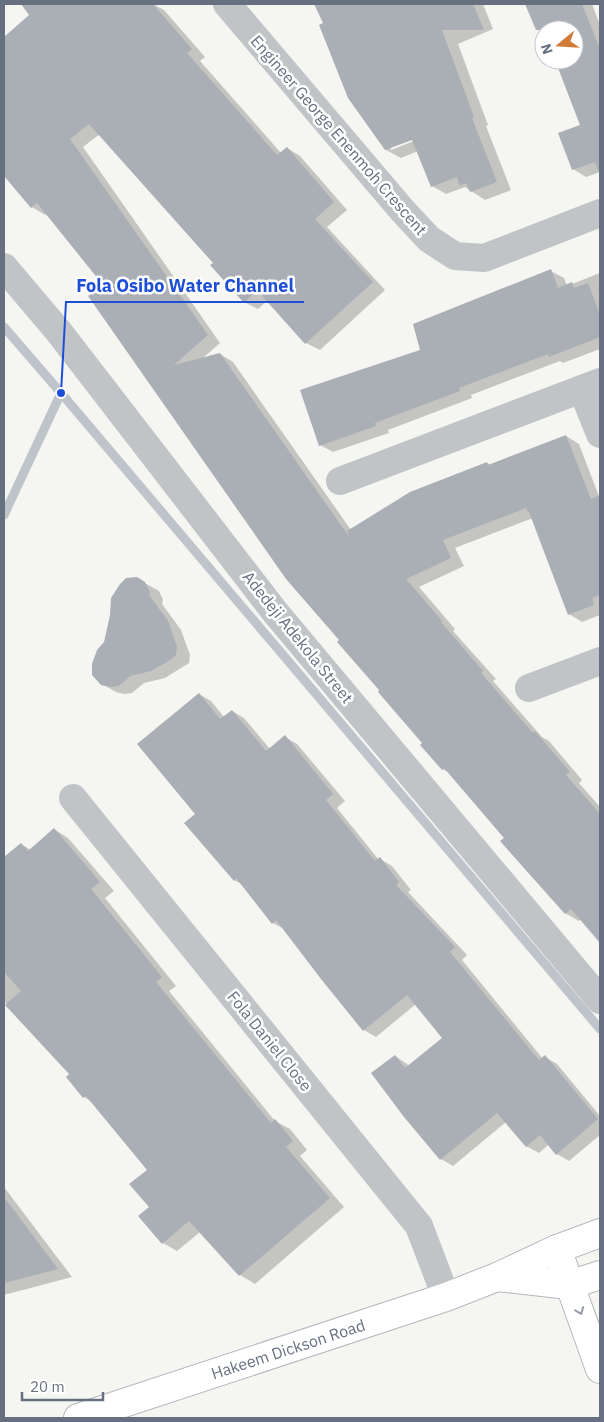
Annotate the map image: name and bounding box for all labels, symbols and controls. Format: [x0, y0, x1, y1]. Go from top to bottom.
north arrow [534, 20, 584, 70]
street label: Engineer George Enenmoh Crescent [247, 31, 431, 239]
text: N [537, 41, 557, 57]
callout: Fola Osibo Water Channel [66, 269, 304, 302]
text: Fola Osibo Water Channel [76, 274, 294, 297]
street label: Adedeji Adekola Street [239, 567, 357, 707]
street label: Fola Daniel Close [223, 987, 317, 1095]
one-way arrow [574, 1307, 584, 1315]
street label: Hakeem Dickson Road [208, 1315, 368, 1383]
scale bar [22, 1370, 104, 1402]
text: 20 m [30, 1377, 65, 1396]

